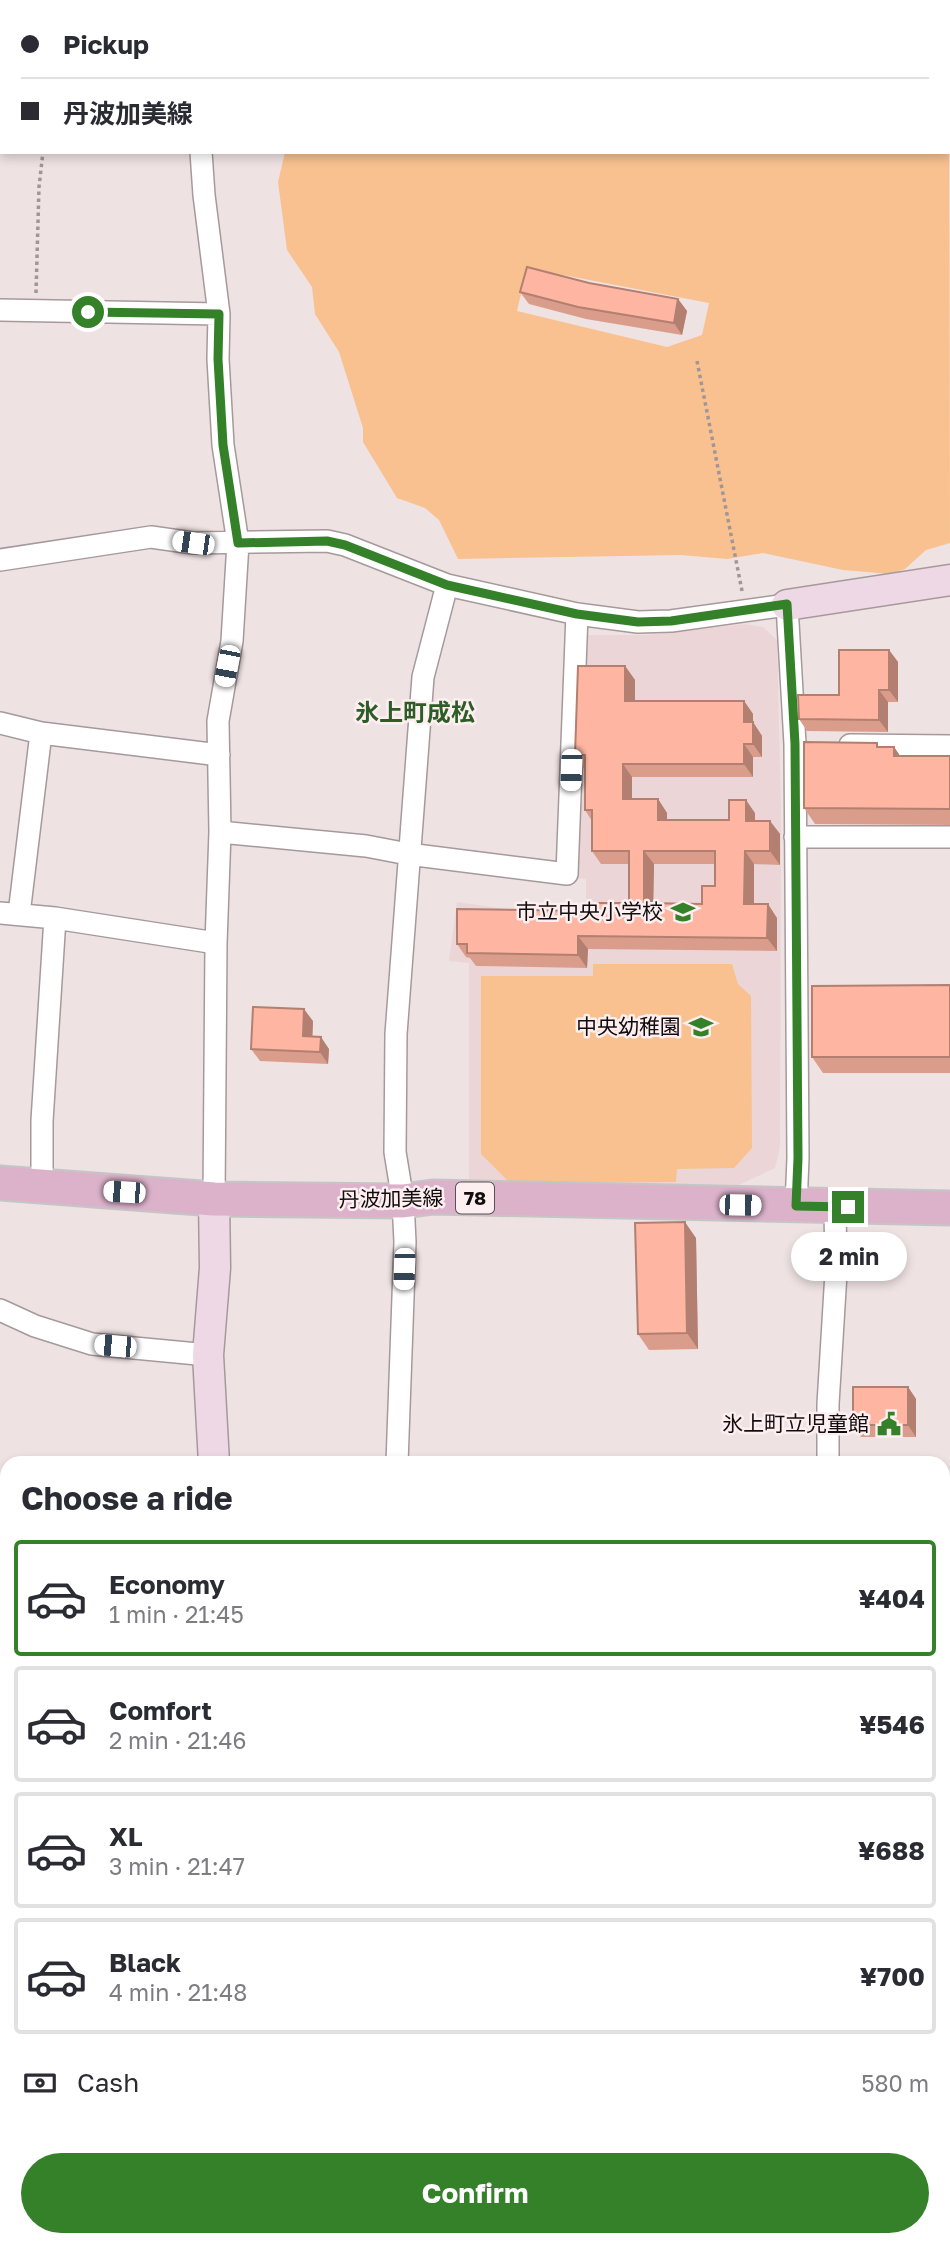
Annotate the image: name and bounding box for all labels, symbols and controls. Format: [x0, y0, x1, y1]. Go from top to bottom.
text: Pickup [63, 29, 149, 60]
text: 丹波加美線 [63, 98, 193, 129]
route start [72, 296, 104, 328]
car [171, 530, 216, 556]
car [213, 643, 242, 689]
district label: 氷上町成松 [355, 697, 475, 726]
car [560, 749, 583, 791]
place label: 市立中央小学校 [516, 898, 663, 924]
school or university icon: 市立中央小学校 [669, 898, 697, 926]
place label: 中央幼稚園 [576, 1013, 681, 1039]
school or university icon: 中央幼稚園 [687, 1013, 715, 1041]
car [103, 1180, 146, 1204]
road number: 78 [456, 1182, 494, 1214]
street label: 丹波加美線 [338, 1184, 444, 1212]
route end [832, 1191, 864, 1223]
car [719, 1194, 762, 1216]
callout: 2 min [790, 1232, 906, 1280]
text: 2 min [819, 1242, 879, 1270]
car [393, 1248, 416, 1290]
car [94, 1334, 137, 1358]
place label: 氷上町立児童館 [722, 1410, 869, 1436]
public building icon: 氷上町立児童館 [875, 1410, 903, 1438]
text: Choose a ride [21, 1479, 233, 1517]
icon: car [25, 1567, 88, 1630]
text: Economy [109, 1569, 225, 1600]
text: ¥404 [858, 1583, 925, 1614]
text: 1 min · 21:45 [109, 1600, 244, 1628]
icon: car [25, 1693, 88, 1756]
text: Comfort [109, 1695, 212, 1726]
text: ¥546 [859, 1709, 925, 1740]
text: 2 min · 21:46 [109, 1726, 247, 1754]
icon: car [25, 1819, 88, 1882]
text: XL [109, 1821, 143, 1852]
text: ¥688 [858, 1835, 925, 1866]
text: 3 min · 21:47 [109, 1852, 245, 1880]
icon: car [25, 1945, 88, 2008]
text: Black [109, 1947, 181, 1978]
text: ¥700 [860, 1961, 925, 1992]
text: 4 min · 21:48 [109, 1978, 247, 2006]
icon: cash [21, 2064, 59, 2102]
text: Cash [77, 2067, 139, 2098]
text: 580 m [861, 2069, 929, 2097]
button: Confirm [21, 2153, 929, 2233]

